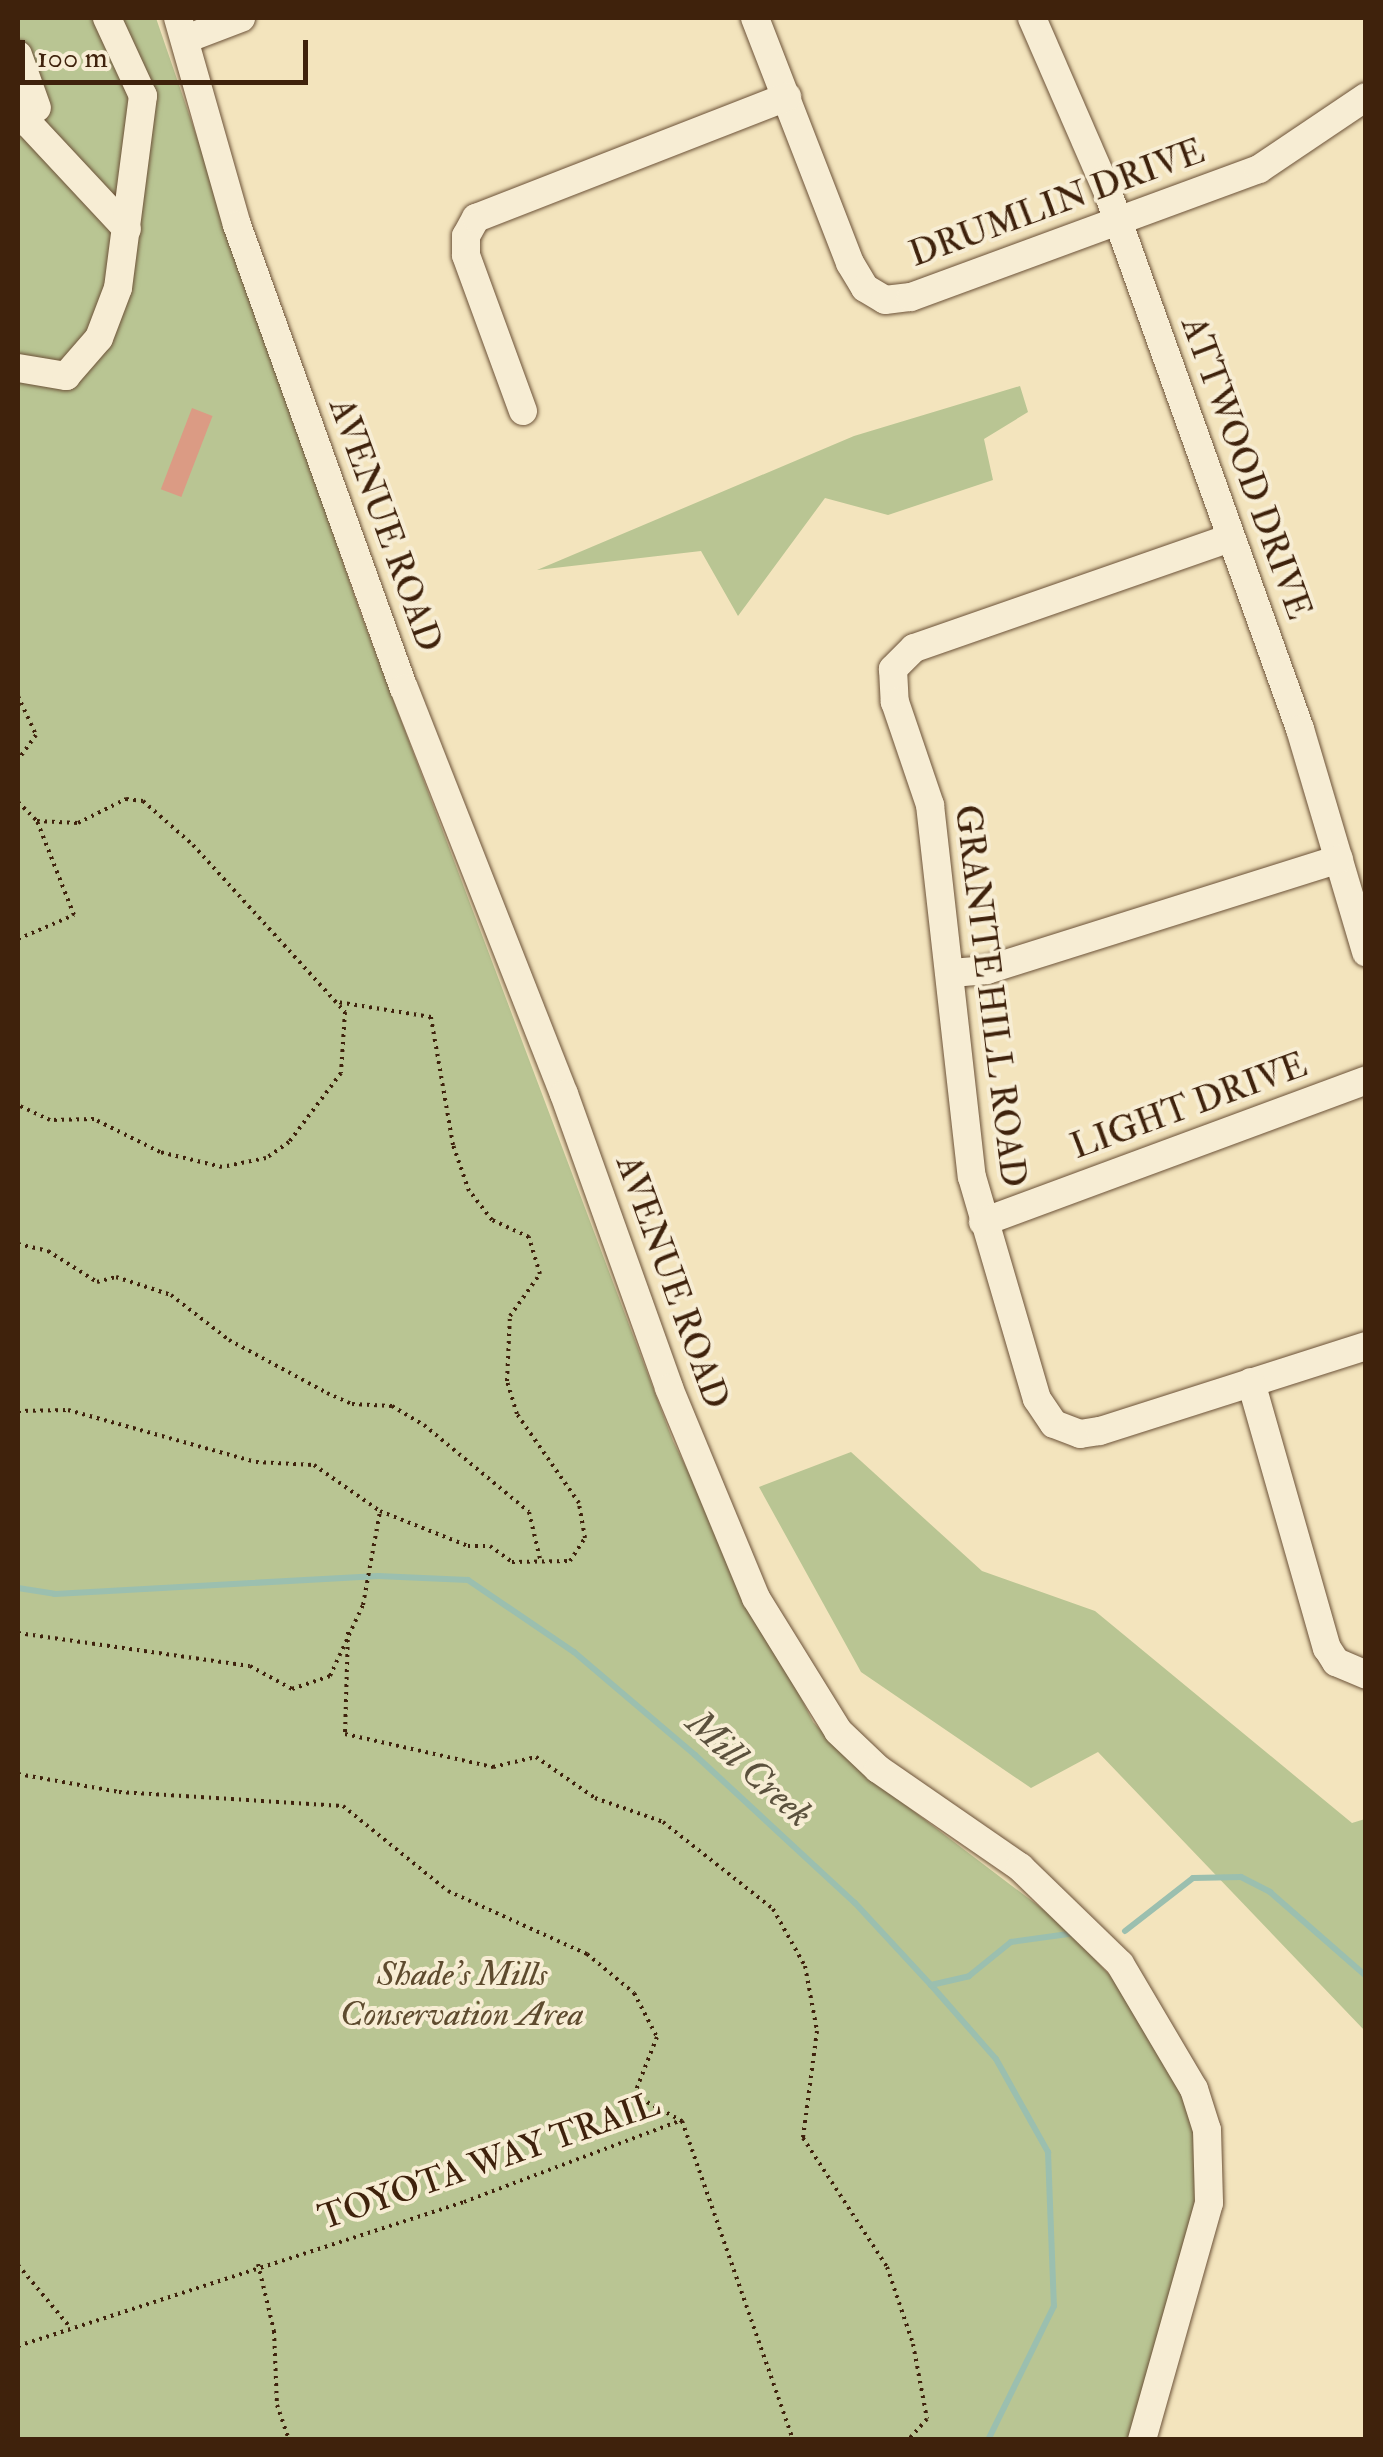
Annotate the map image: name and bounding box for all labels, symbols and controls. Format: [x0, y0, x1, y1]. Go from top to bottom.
scale bar [25, 20, 312, 82]
text: 100 m [37, 39, 108, 76]
street label: DRUMLIN DRIVE [904, 130, 1210, 276]
street label: ATTWOOD DRIVE [1172, 311, 1320, 625]
street label: AVENUE ROAD [320, 393, 450, 657]
street label: GRANITE HILL ROAD [946, 802, 1034, 1190]
street label: LIGHT DRIVE [1065, 1044, 1313, 1168]
street label: AVENUE ROAD [607, 1150, 737, 1414]
water label: Mill Creek [677, 1701, 821, 1837]
park label: Shade’s Mills Conservation Area [340, 1953, 584, 2035]
street label: TOYOTA WAY TRAIL [313, 2083, 665, 2239]

